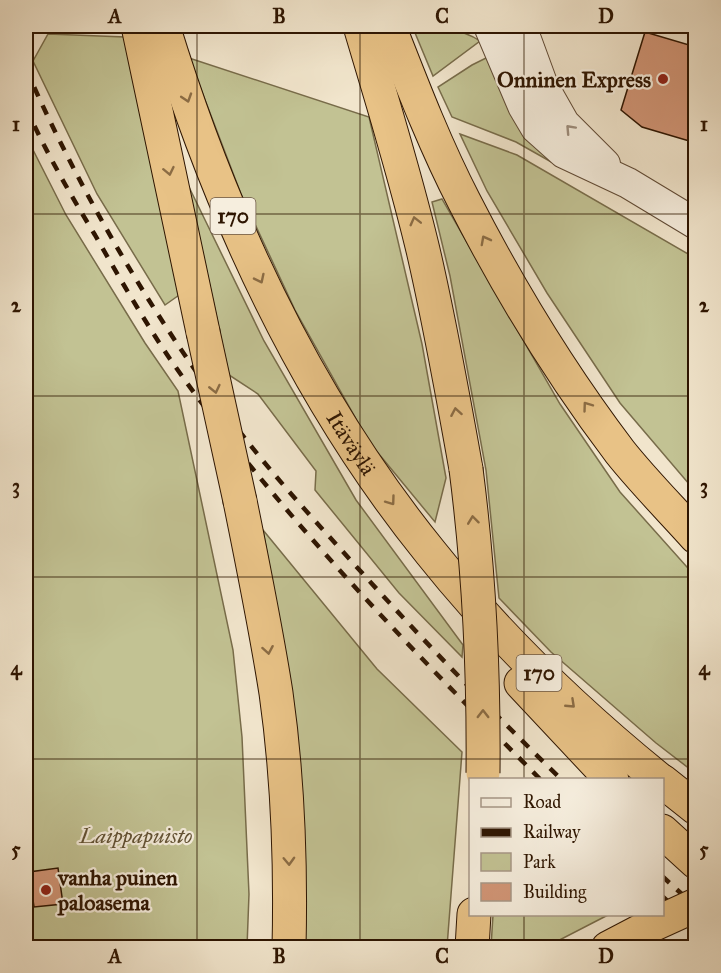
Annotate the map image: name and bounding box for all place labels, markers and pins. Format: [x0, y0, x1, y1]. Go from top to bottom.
place label: Onninen Express [497, 66, 651, 93]
marker: Onninen Express [656, 72, 670, 86]
place label: vanha puinen paloasema [57, 864, 178, 916]
marker: vanha puinen paloasema [39, 883, 53, 897]

